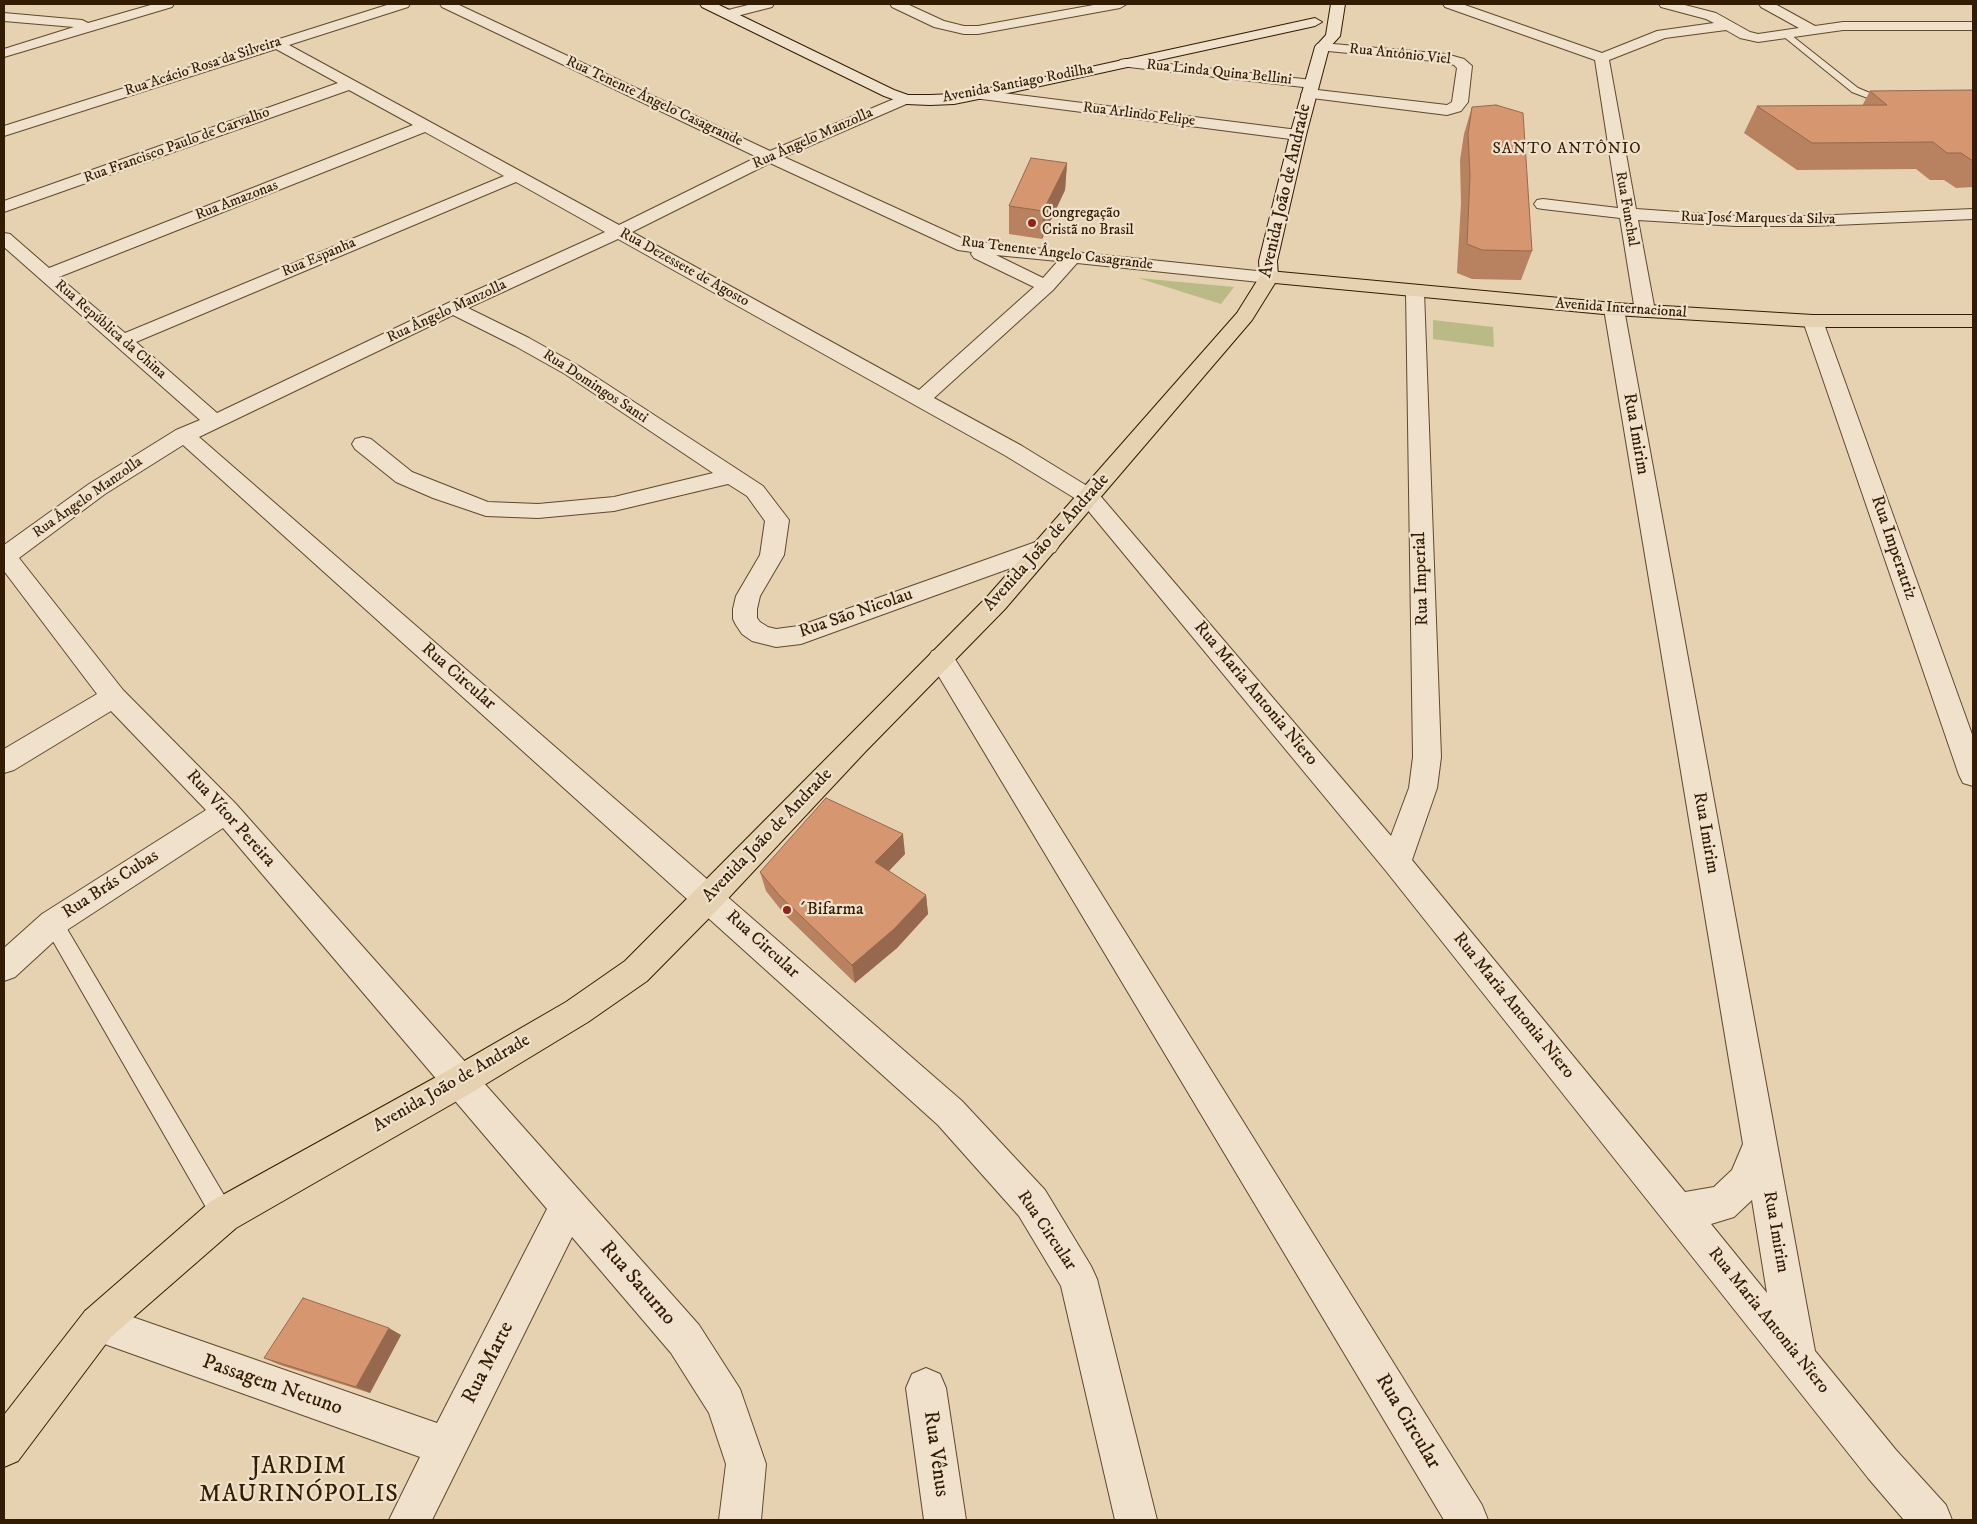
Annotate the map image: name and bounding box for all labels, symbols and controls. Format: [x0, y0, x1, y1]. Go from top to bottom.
street label: Rua Acácio Rosa da Silveira [122, 33, 284, 101]
street label: Rua Antônio Viel [1348, 41, 1452, 69]
street label: Rua Tenente Ângelo Casagrande [563, 53, 745, 151]
street label: Rua Linda Quina Bellini [1145, 56, 1293, 90]
street label: Avenida Santiago Rodilha [941, 61, 1095, 107]
street label: Rua Arlindo Felipe [1082, 99, 1196, 131]
street label: Avenida João de Andrade [1255, 102, 1317, 280]
street label: Rua Francisco Paulo de Carvalho [82, 104, 272, 188]
street label: Rua Ângelo Manzolla [750, 104, 876, 174]
district label: SANTO ANTÔNIO [1491, 140, 1643, 160]
street label: Rua Funchal [1611, 170, 1641, 248]
street label: Rua Amazonas [193, 177, 281, 225]
place label: Congregação Cristã no Brasil [1042, 205, 1134, 240]
street label: Rua José Marques da Silva [1680, 209, 1836, 229]
marker: Congregação Cristã no Brasil [1026, 217, 1038, 229]
street label: Rua Dezessete de Agosto [616, 225, 752, 311]
street label: Rua Tenente Ângelo Casagrande [960, 233, 1154, 275]
street label: Rua Espanha [279, 234, 359, 282]
street label: Rua Ângelo Manzolla [384, 276, 510, 348]
street label: Rua República da China [50, 277, 170, 383]
street label: Avenida Internacional [1555, 295, 1687, 323]
street label: Rua Domingos Santi [539, 346, 651, 428]
street label: Rua Imirim [1617, 391, 1653, 477]
street label: Rua Ângelo Manzolla [30, 453, 146, 543]
street label: Avenida João de Andrade [980, 470, 1114, 616]
street label: Rua Imperatriz [1865, 493, 1921, 603]
street label: Rua Imperial [1410, 532, 1434, 626]
street label: Rua São Nicolau [796, 584, 916, 644]
street label: Rua Maria Antonia Niero [1188, 617, 1322, 771]
street label: Rua Circular [416, 639, 500, 715]
street label: Avenida João de Andrade [699, 765, 837, 907]
street label: Rua Vítor Pereira [181, 766, 279, 872]
street label: Rua Imirim [1687, 790, 1723, 876]
street label: Rua Brás Cubas [59, 846, 163, 924]
place label: ´Bifarma [797, 899, 864, 921]
marker: ´Bifarma [781, 904, 793, 916]
street label: Rua Circular [721, 906, 803, 984]
street label: Rua Maria Antonia Niero [1447, 929, 1579, 1083]
street label: Avenida João de Andrade [370, 1030, 534, 1138]
street label: Rua Circular [1011, 1187, 1081, 1275]
street label: Rua Imirim [1757, 1189, 1793, 1275]
street label: Rua Saturno [594, 1237, 680, 1331]
street label: Rua Maria Antonia Niero [1702, 1244, 1834, 1398]
street label: Rua Marte [458, 1318, 520, 1408]
street label: Passagem Netuno [199, 1350, 345, 1422]
street label: Rua Circular [1369, 1370, 1445, 1474]
street label: Rua Vênus [917, 1409, 953, 1499]
district label: JARDIM MAURINÓPOLIS [198, 1454, 400, 1510]

